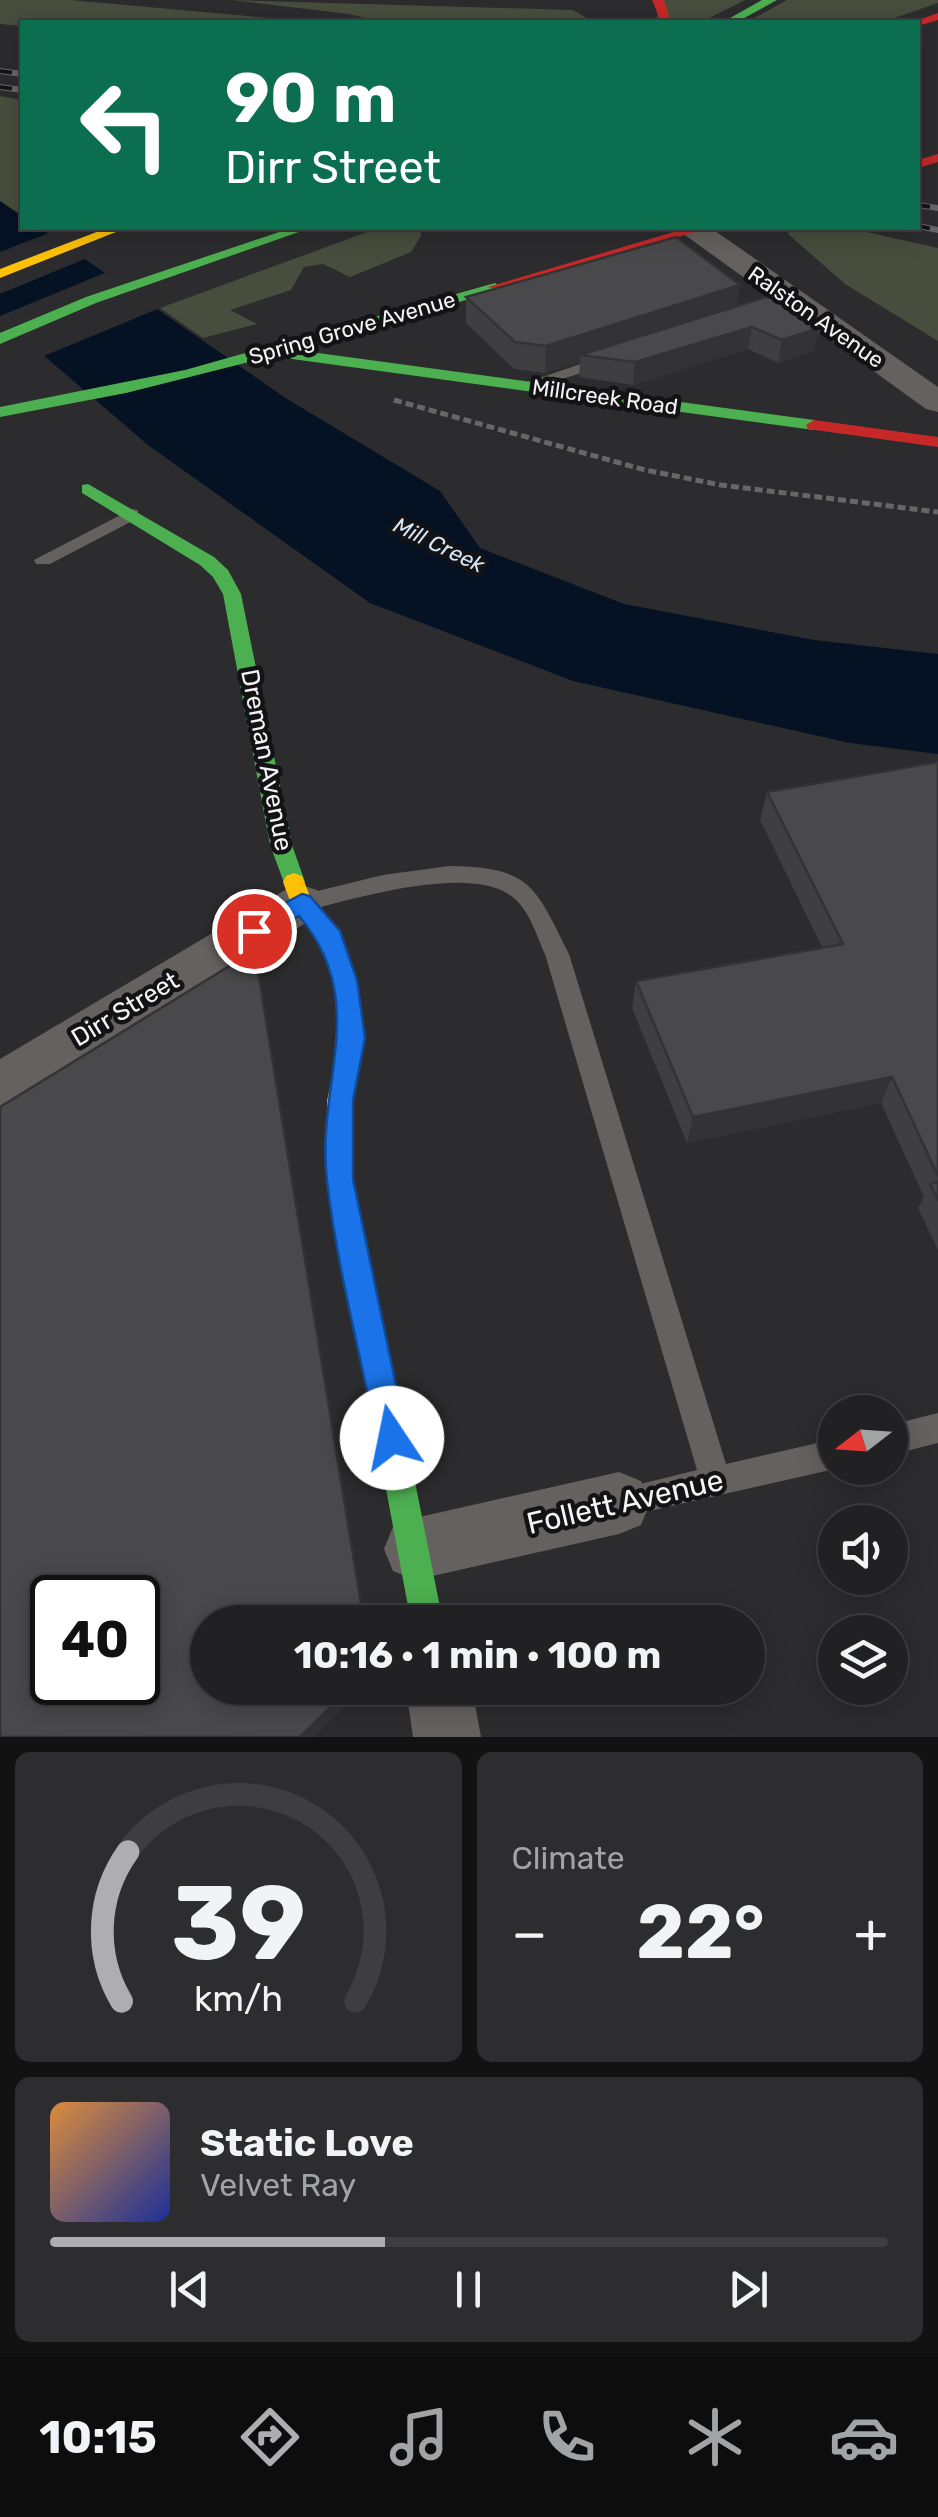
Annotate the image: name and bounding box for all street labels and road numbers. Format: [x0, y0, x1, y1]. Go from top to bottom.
street label: Ralston Avenue [743, 260, 889, 374]
street label: Spring Grove Avenue [246, 286, 458, 370]
street label: Millcreek Road [530, 373, 680, 421]
street label: Dreman Avenue [235, 667, 299, 853]
street label: Dirr Street [66, 966, 184, 1052]
street label: Follett Avenue [523, 1462, 727, 1542]

